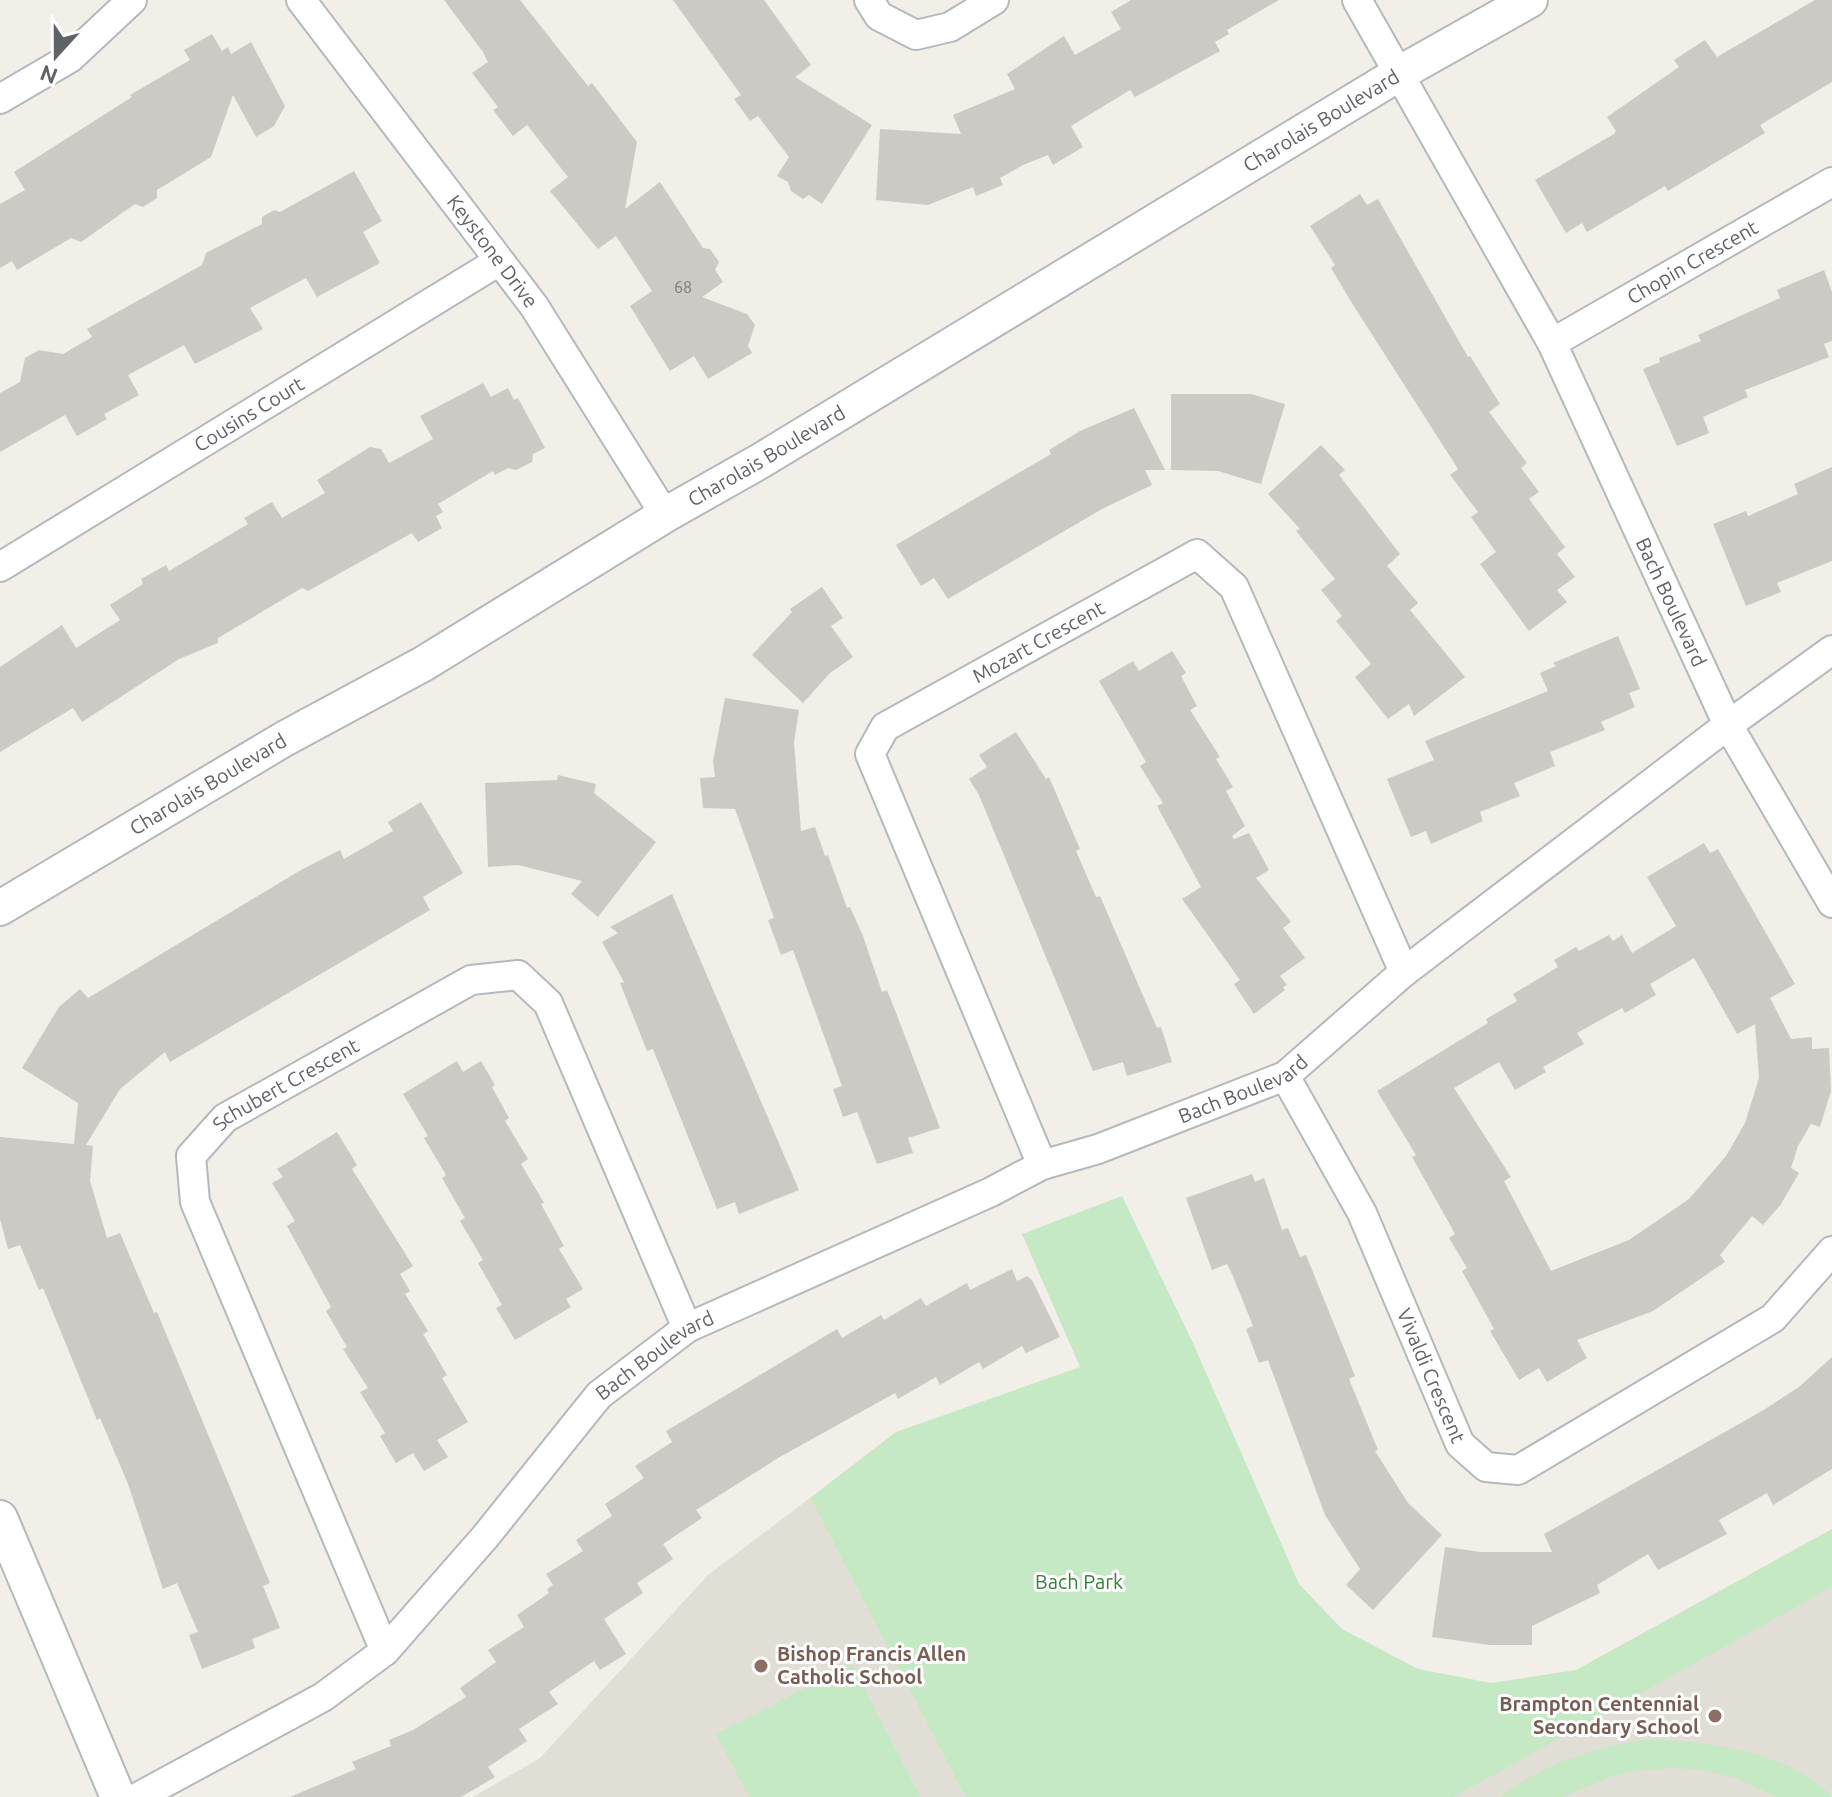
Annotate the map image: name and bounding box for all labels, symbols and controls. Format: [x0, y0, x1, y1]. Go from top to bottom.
north arrow [16, 16, 96, 96]
text: N [37, 61, 61, 90]
street label: Charolais Boulevard [1239, 64, 1403, 177]
street label: Keystone Drive [443, 190, 543, 312]
street label: Chopin Crescent [1623, 215, 1762, 308]
house number: 68 [674, 278, 692, 296]
street label: Cousins Court [190, 372, 308, 456]
street label: Charolais Boulevard [684, 400, 849, 511]
street label: Bach Boulevard [1632, 534, 1711, 670]
street label: Mozart Crescent [968, 596, 1109, 687]
street label: Charolais Boulevard [125, 728, 290, 839]
street label: Schubert Crescent [207, 1033, 363, 1135]
street label: Bach Boulevard [1175, 1050, 1312, 1127]
street label: Vivaldi Crescent [1393, 1305, 1470, 1446]
street label: Bach Boulevard [591, 1306, 717, 1404]
park label: Bach Park [1035, 1570, 1123, 1593]
place label: Bishop Francis Allen Catholic School [777, 1642, 966, 1688]
marker: Bishop Francis Allen Catholic School [752, 1657, 770, 1675]
place label: Brampton Centennial Secondary School [1499, 1692, 1699, 1738]
marker: Brampton Centennial Secondary School [1706, 1707, 1724, 1725]

